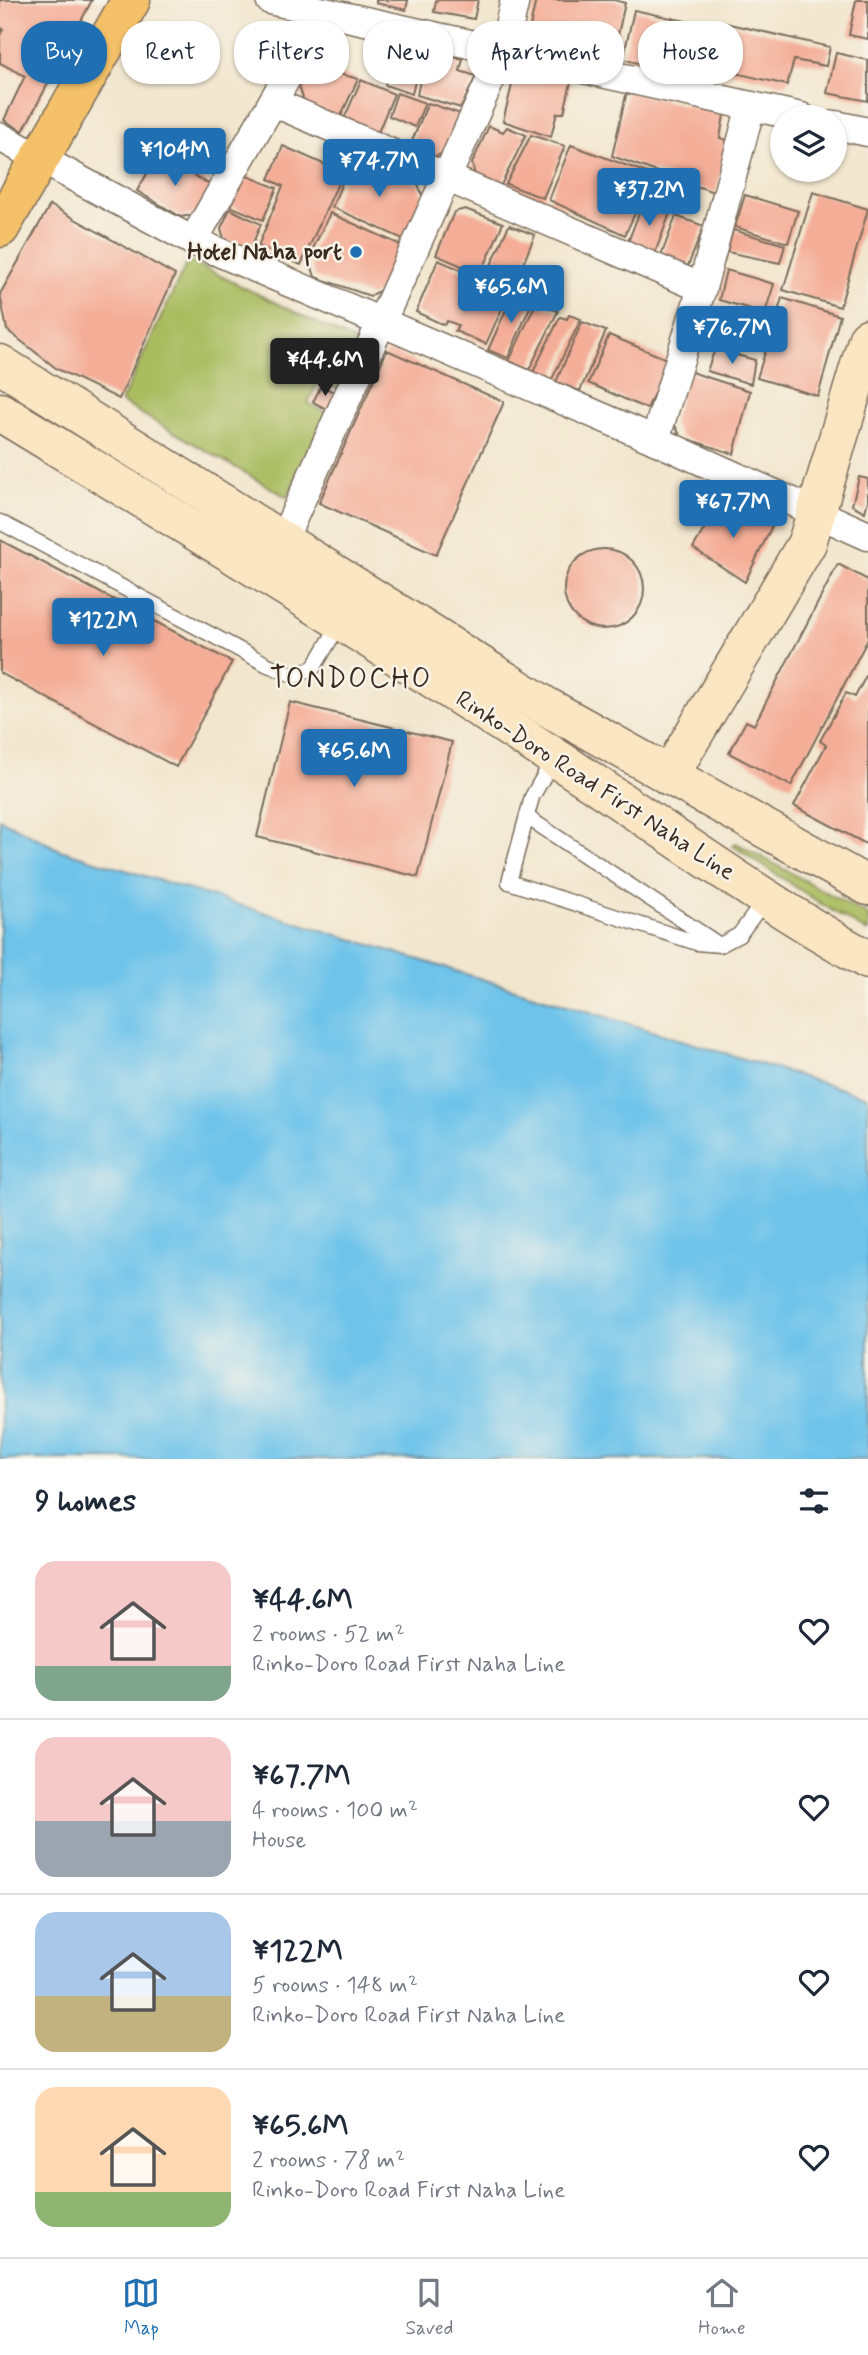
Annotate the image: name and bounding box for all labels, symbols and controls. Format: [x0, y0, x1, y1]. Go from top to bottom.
chip: Buy [21, 21, 107, 84]
chip: Rent [121, 21, 220, 84]
chip: Filters [234, 21, 349, 84]
chip: New [363, 21, 453, 84]
chip: Apartment [467, 21, 624, 84]
chip: House [638, 21, 743, 84]
map controls [770, 105, 847, 182]
button: layers [770, 105, 847, 182]
pin: ¥104M [126, 128, 224, 188]
text: ¥104M [140, 136, 210, 166]
pin: ¥74.7M [322, 140, 436, 199]
text: ¥74.7M [339, 147, 419, 177]
pin: ¥37.2M [592, 168, 706, 228]
text: ¥37.2M [613, 176, 685, 206]
place label: Hotel Naha port [187, 237, 342, 268]
marker: Hotel Naha port [348, 244, 364, 260]
pin: ¥65.6M [454, 266, 568, 325]
text: ¥65.6M [474, 273, 548, 303]
pin: ¥76.7M [675, 306, 789, 366]
text: ¥76.7M [693, 314, 771, 344]
pin: ¥44.6M [268, 338, 382, 398]
text: ¥44.6M [286, 346, 364, 376]
pin: ¥67.7M [676, 480, 790, 540]
text: ¥67.7M [695, 488, 771, 518]
pin: ¥122M [54, 598, 152, 658]
text: ¥122M [68, 606, 138, 636]
district label: TONDOCHO [270, 661, 432, 698]
street label: Rinko-Doro Road First Naha Line [449, 684, 741, 888]
pin: ¥65.6M [297, 730, 411, 789]
text: ¥65.6M [317, 737, 391, 767]
text: 9 homes [35, 1482, 136, 1521]
icon: filters [795, 1482, 833, 1520]
text: ¥44.6M [252, 1581, 353, 1620]
icon: home [91, 1589, 175, 1673]
icon: heart [795, 1612, 833, 1650]
text: 2 rooms · 52 m² [252, 1620, 405, 1650]
text: Rinko-Doro Road First Naha Line [252, 1650, 565, 1680]
text: ¥67.7M [252, 1757, 351, 1796]
icon: home [91, 1765, 175, 1849]
icon: heart [795, 1788, 833, 1826]
text: 4 rooms · 100 m² [252, 1796, 418, 1826]
text: House [252, 1826, 306, 1856]
text: ¥122M [252, 1932, 343, 1971]
icon: home [91, 1940, 175, 2024]
icon: heart [795, 1963, 833, 2001]
text: 5 rooms · 148 m² [252, 1971, 418, 2001]
text: Rinko-Doro Road First Naha Line [252, 2001, 565, 2031]
text: ¥65.6M [252, 2107, 349, 2146]
icon: home [91, 2115, 175, 2199]
icon: heart [795, 2138, 833, 2176]
text: 2 rooms · 78 m² [252, 2146, 405, 2176]
text: Rinko-Doro Road First Naha Line [252, 2176, 565, 2206]
tab: Map [122, 2274, 160, 2341]
tab: Saved [405, 2274, 453, 2341]
tab: Home [698, 2274, 746, 2341]

